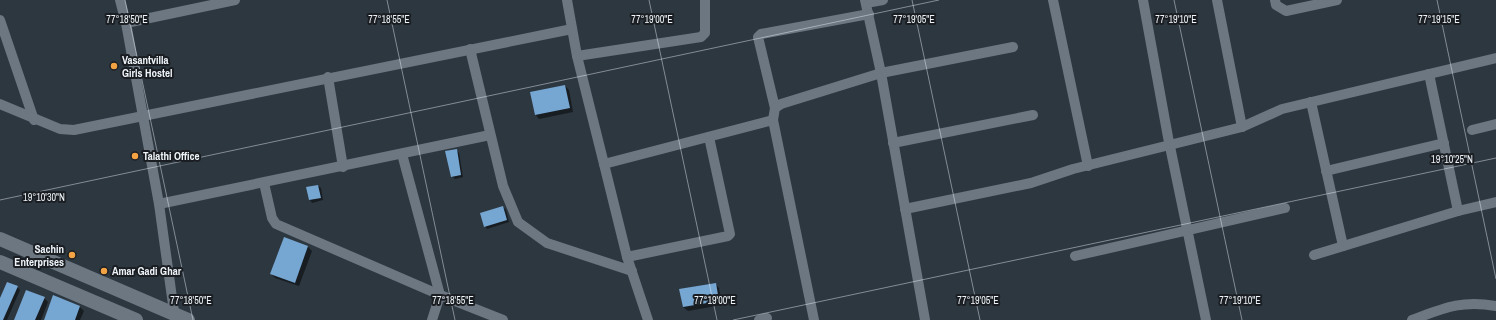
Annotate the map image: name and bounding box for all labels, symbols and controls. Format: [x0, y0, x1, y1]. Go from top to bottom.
text: 77°18'50"E [106, 13, 148, 26]
text: 77°18'55"E [368, 13, 410, 26]
text: 77°19'00"E [631, 13, 673, 26]
text: 77°19'05"E [893, 13, 935, 26]
text: 77°19'10"E [1155, 13, 1197, 26]
text: 77°19'15"E [1418, 13, 1460, 26]
place label: Vasantvilla Girls Hostel [122, 53, 173, 80]
marker: Vasantvilla Girls Hostel [109, 61, 119, 71]
place label: Talathi Office [143, 149, 200, 163]
marker: Talathi Office [130, 151, 140, 161]
text: 19°10'25"N [1431, 153, 1473, 166]
text: 19°10'30"N [23, 191, 65, 204]
place label: Sachin Enterprises [14, 242, 64, 269]
marker: Sachin Enterprises [67, 250, 77, 260]
place label: Amar Gadi Ghar [112, 264, 182, 278]
marker: Amar Gadi Ghar [99, 266, 109, 276]
text: 77°18'50"E [170, 294, 212, 307]
text: 77°18'55"E [432, 294, 474, 307]
text: 77°19'00"E [694, 294, 736, 307]
text: 77°19'05"E [957, 294, 999, 307]
text: 77°19'10"E [1219, 294, 1261, 307]

